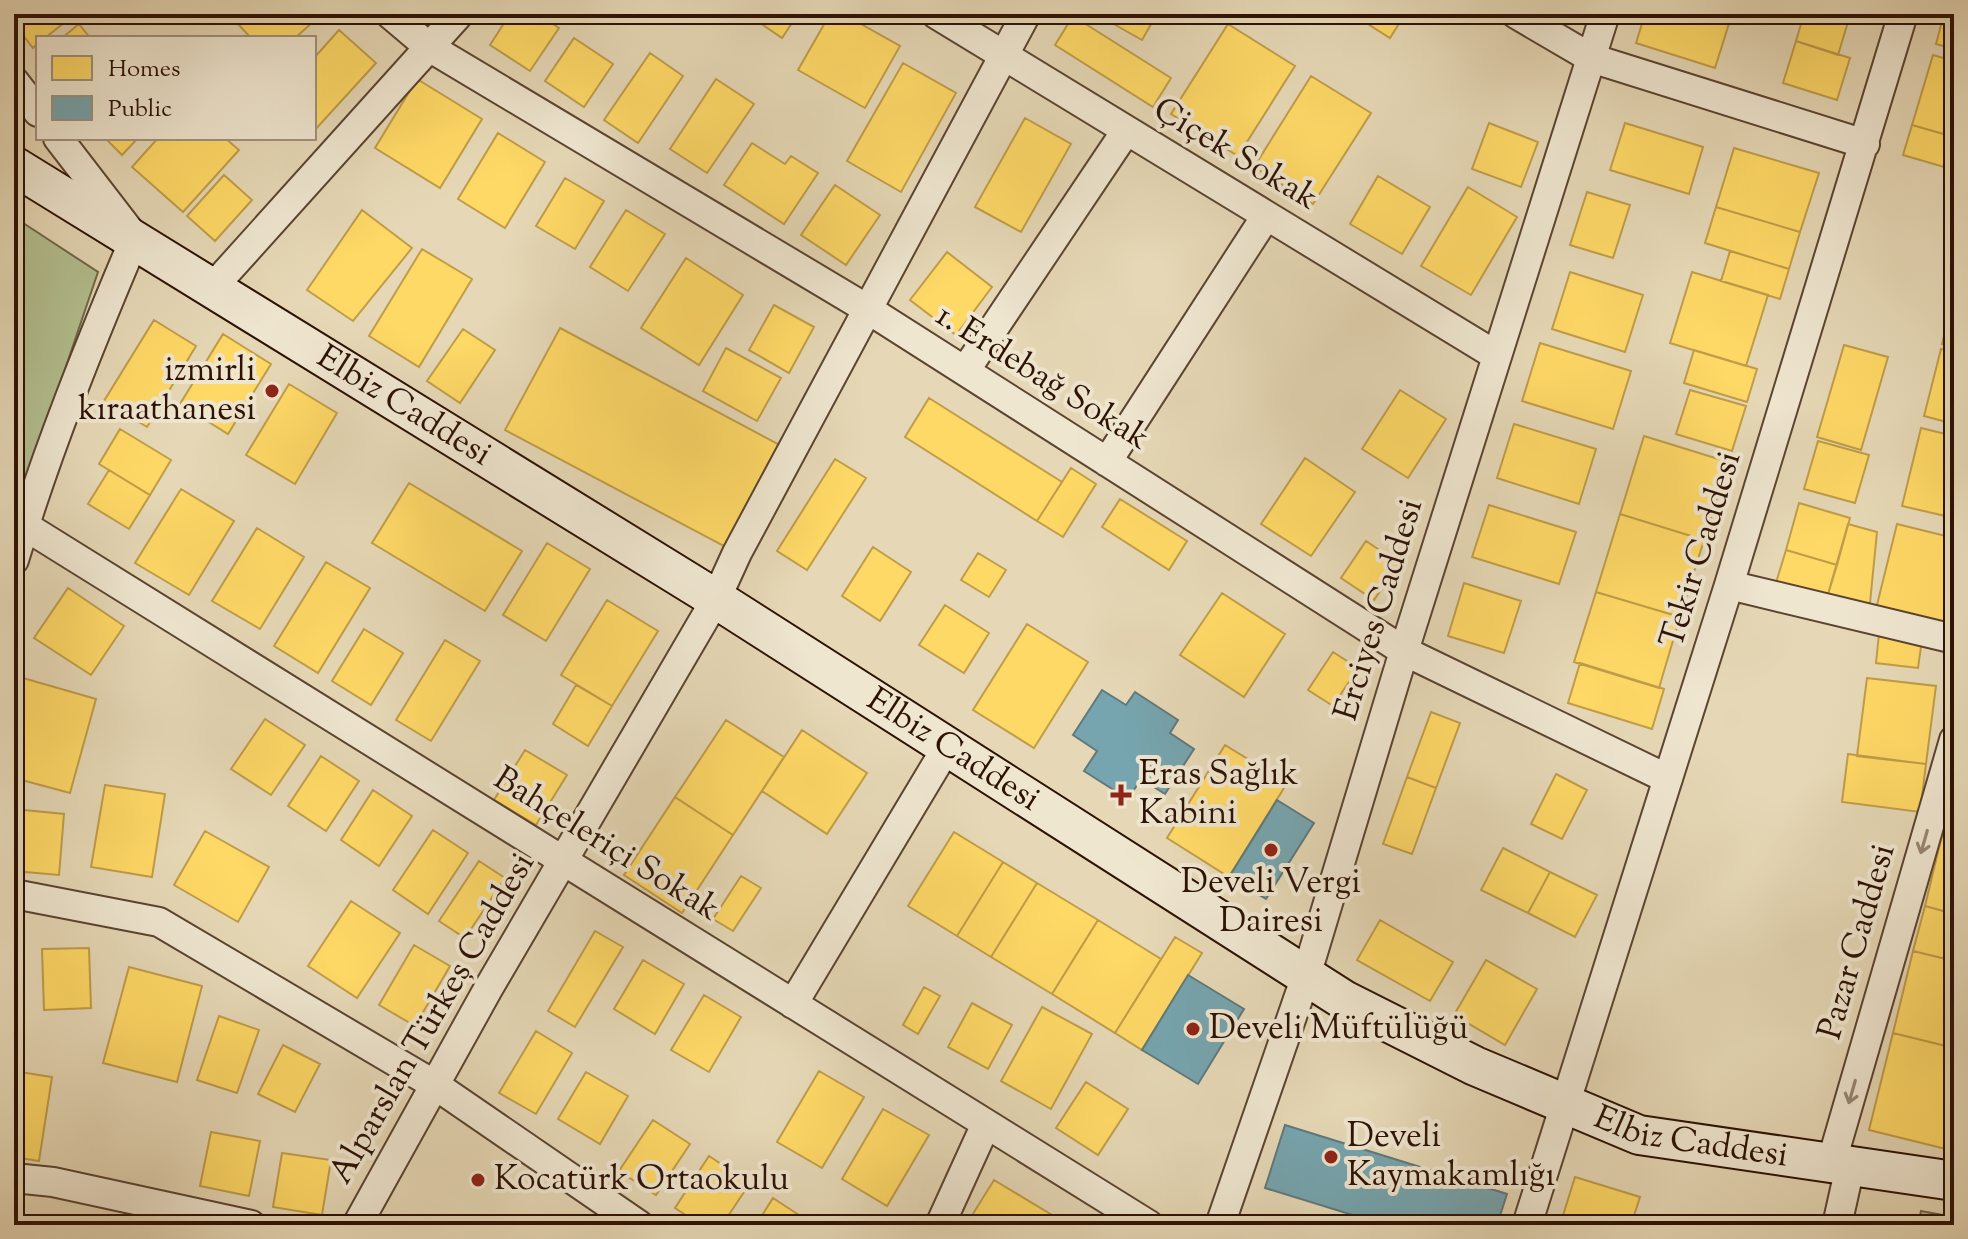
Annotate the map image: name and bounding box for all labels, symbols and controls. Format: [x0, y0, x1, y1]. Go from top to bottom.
legend [36, 36, 316, 140]
text: Homes [108, 53, 180, 87]
street label: Çiçek Sokak [1143, 86, 1327, 224]
text: Public [108, 93, 172, 127]
street label: 1. Erdebağ Sokak [926, 293, 1158, 463]
street label: Elbiz Caddesi [307, 334, 501, 479]
place label: izmirli kıraathanesi [78, 347, 256, 435]
marker: izmirli kıraathanesi [263, 382, 281, 400]
street label: Tekir Caddesi [1649, 446, 1755, 654]
street label: Erciyes Caddesi [1323, 493, 1437, 727]
street label: Elbiz Caddesi [857, 677, 1049, 824]
place label: Eras Sağlık Kabini [1139, 751, 1298, 839]
street label: Bahçeleriçi Sokak [483, 756, 729, 934]
marker: Eras Sağlık Kabini [1110, 784, 1132, 806]
one-way arrow [1916, 829, 1931, 854]
street label: Pazar Caddesi [1807, 839, 1909, 1045]
marker: Develi Vergi Dairesi [1262, 841, 1280, 859]
street label: Alparslan Türkeş Caddesi [318, 844, 548, 1194]
place label: Develi Vergi Dairesi [1181, 859, 1361, 947]
place label: Develi Müftülüğü [1209, 1005, 1468, 1054]
marker: Develi Müftülüğü [1184, 1020, 1202, 1038]
one-way arrow [1844, 1078, 1859, 1104]
street label: Elbiz Caddesi [1586, 1094, 1791, 1181]
place label: Develi Kaymakamlığı [1347, 1113, 1555, 1201]
marker: Develi Kaymakamlığı [1322, 1148, 1340, 1166]
place label: Kocatürk Ortaokulu [494, 1156, 789, 1205]
marker: Kocatürk Ortaokulu [469, 1171, 487, 1189]

